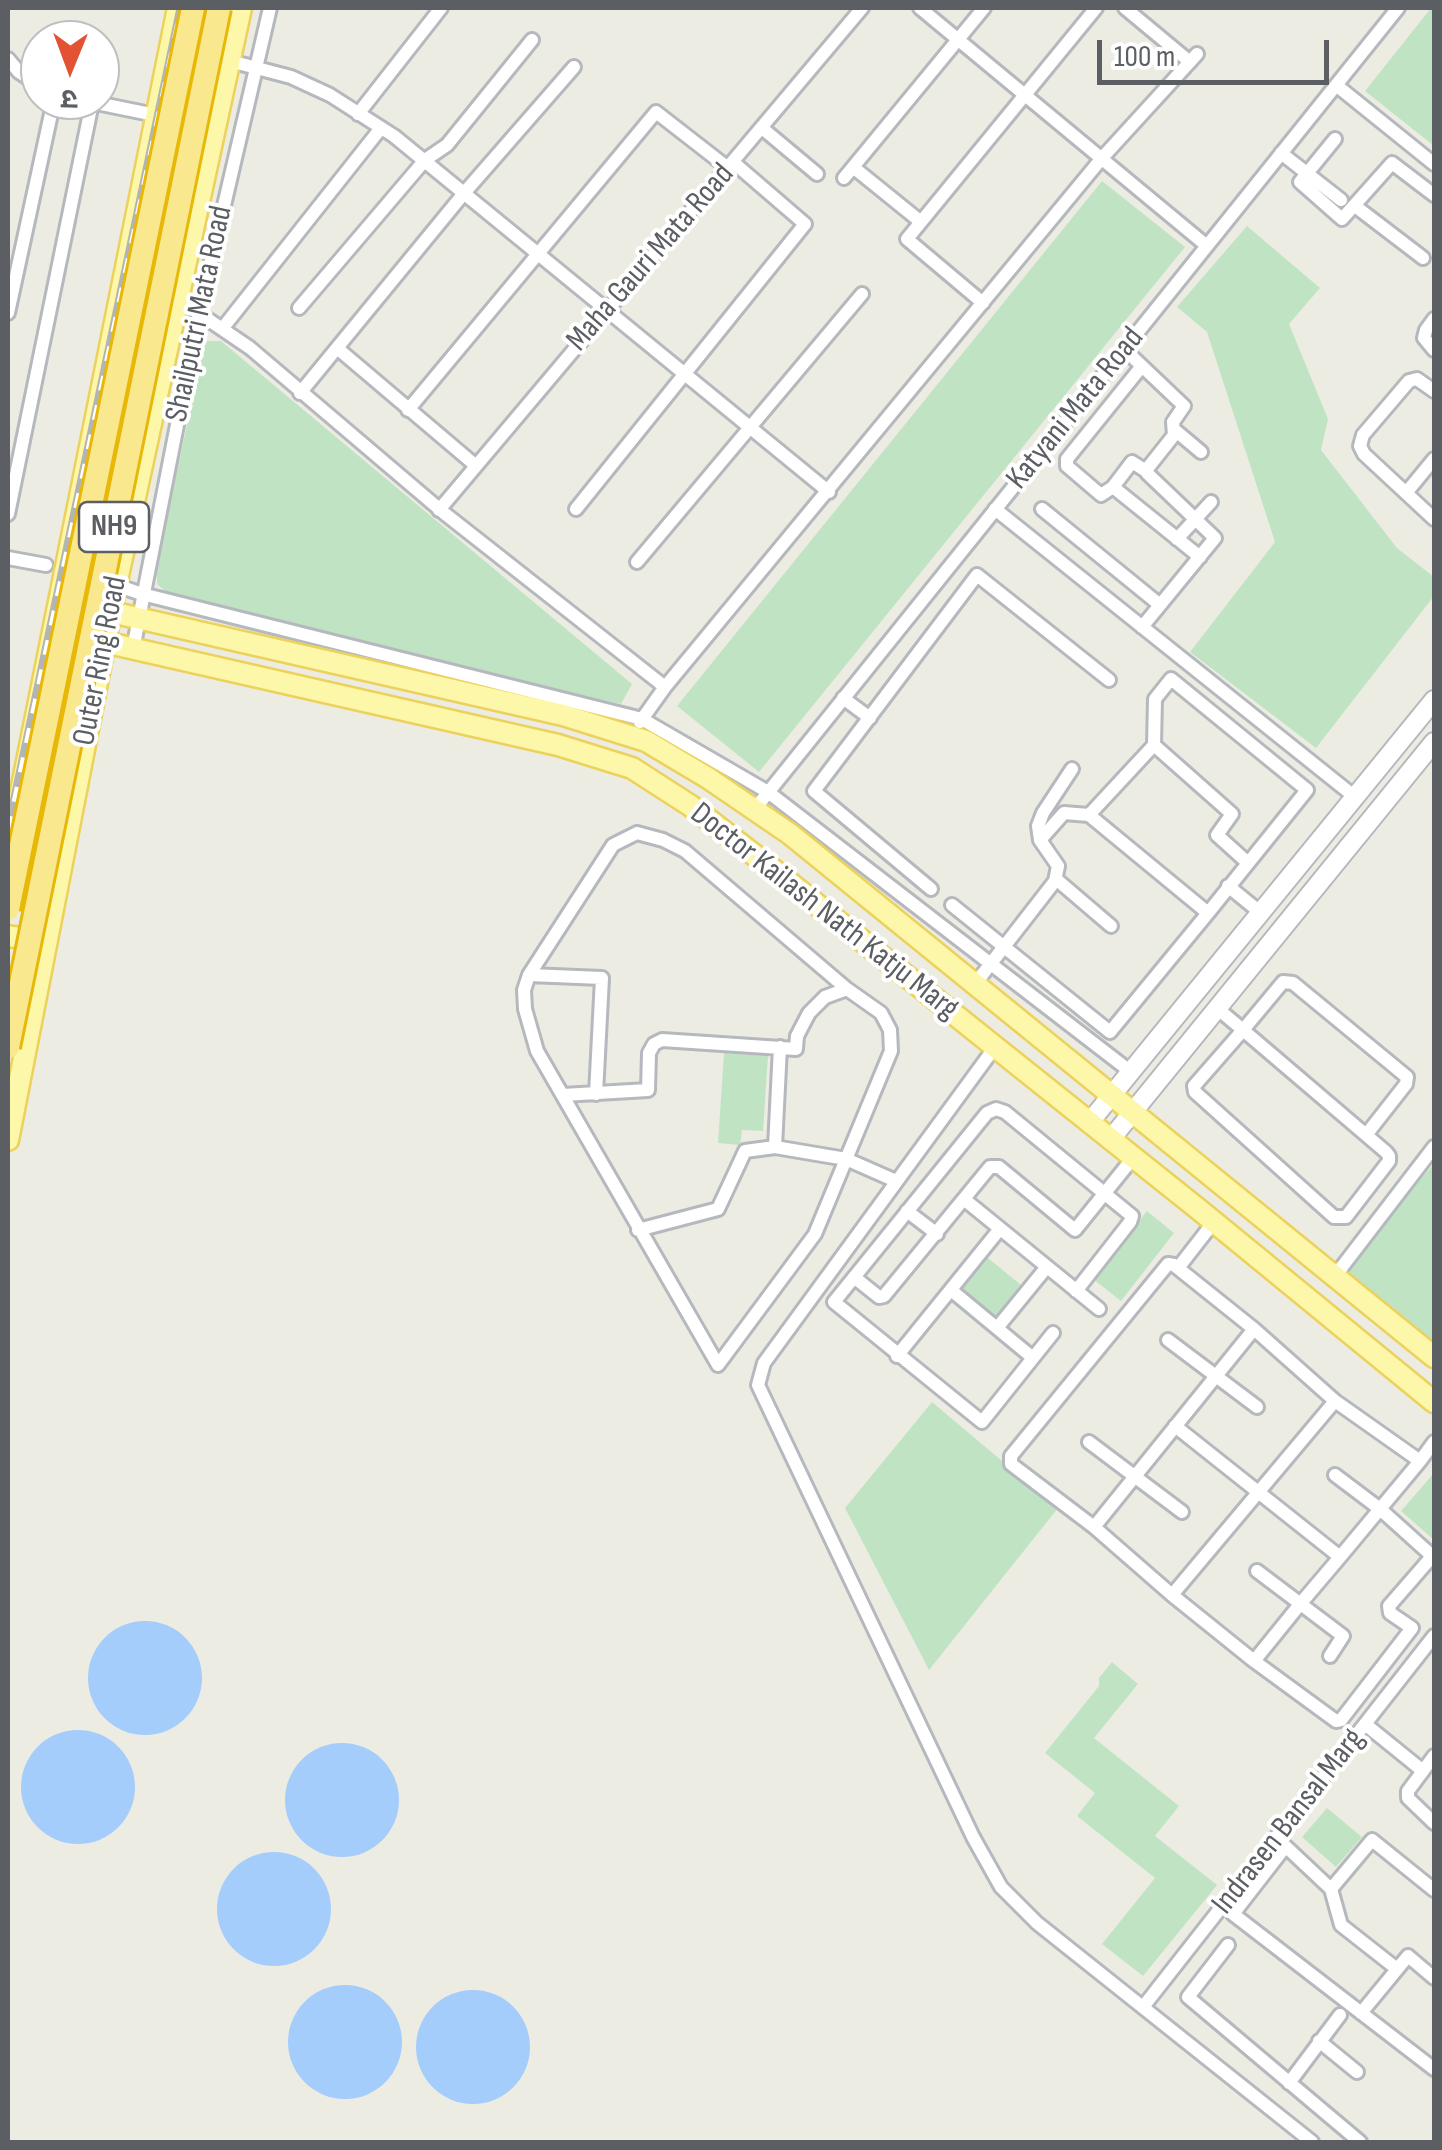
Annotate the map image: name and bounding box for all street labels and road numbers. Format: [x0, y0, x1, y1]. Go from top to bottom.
street label: Maha Gauri Mata Road [559, 156, 743, 360]
street label: Shailputri Mata Road [158, 202, 242, 426]
street label: Katyani Mata Road [999, 320, 1153, 498]
road number: NH9 [79, 502, 149, 552]
street label: Outer Ring Road [66, 573, 136, 749]
street label: Doctor Kailash Nath Katju Marg [682, 795, 966, 1029]
street label: Indrasen Bansal Marg [1205, 1721, 1373, 1923]

